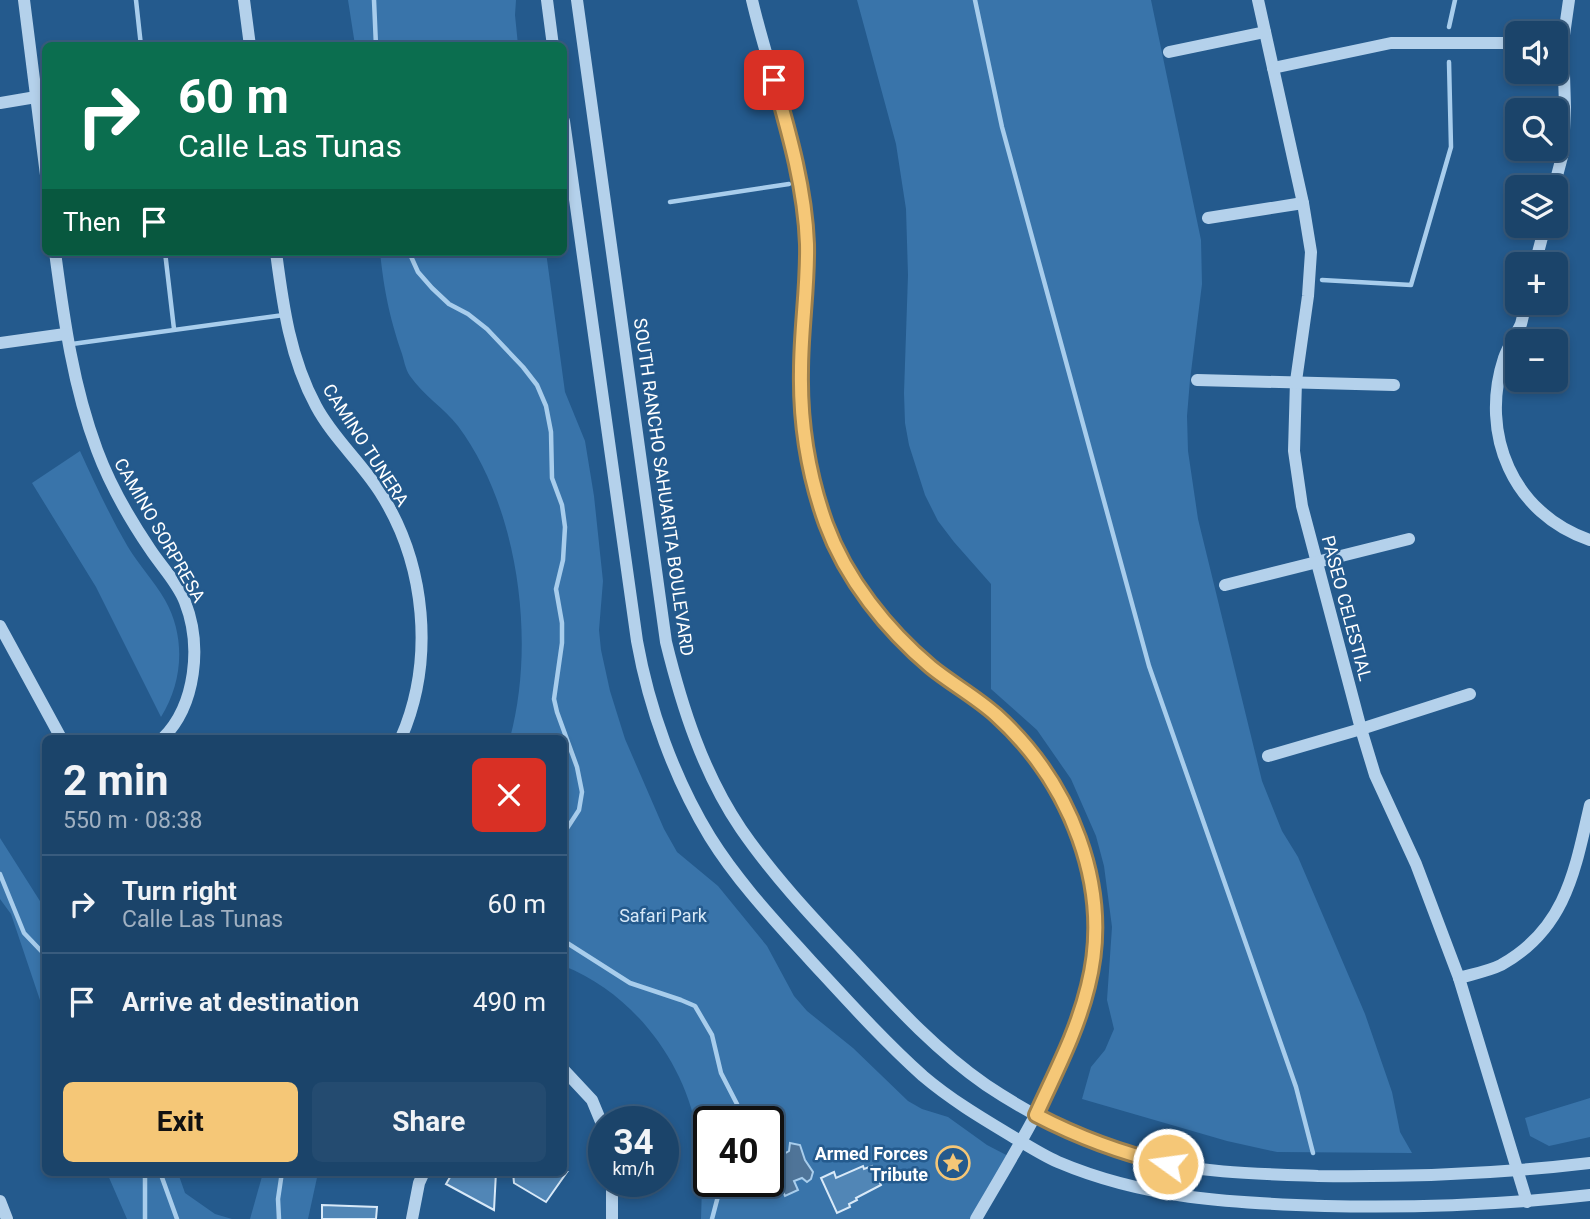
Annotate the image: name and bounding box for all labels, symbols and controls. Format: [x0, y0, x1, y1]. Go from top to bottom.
map controls [1505, 21, 1568, 392]
button: sound [1505, 21, 1568, 84]
pin [744, 50, 804, 110]
icon: arrive [755, 61, 793, 99]
text: 60 m [178, 68, 289, 125]
icon: right [63, 70, 154, 161]
button: search [1505, 98, 1568, 161]
text: Calle Las Tunas [178, 127, 402, 165]
button: layers [1505, 175, 1568, 238]
icon: arrive [135, 203, 173, 241]
text: Then [63, 207, 121, 237]
button: + [1505, 252, 1568, 315]
street label: SOUTH RANCHO SAHUARITA BOULEVARD [630, 317, 698, 657]
button: − [1505, 329, 1568, 392]
street label: CAMINO TUNERA [319, 380, 414, 510]
street label: CAMINO SORPRESA [110, 454, 210, 606]
street label: PASEO CELESTIAL [1318, 533, 1377, 683]
text: 2 min [63, 756, 169, 805]
button: close [472, 758, 546, 832]
text: 550 m · 08:38 [63, 807, 202, 834]
text: Turn right [122, 876, 237, 906]
icon: right [63, 885, 101, 923]
text: 60 m [488, 889, 546, 919]
park label: Safari Park [619, 905, 708, 926]
text: Calle Las Tunas [122, 906, 283, 933]
icon: arrive [63, 983, 101, 1021]
text: Arrive at destination [122, 987, 359, 1017]
text: 490 m [473, 987, 546, 1017]
button: Exit [63, 1082, 298, 1162]
button: Share [312, 1082, 546, 1162]
speed limit sign: 40 [693, 1106, 784, 1197]
text: 34 [613, 1122, 654, 1163]
position arrow [1131, 1127, 1205, 1201]
place label: Armed Forces Tribute [815, 1143, 928, 1185]
place icon: Armed Forces Tribute [934, 1144, 972, 1182]
text: km/h [612, 1158, 655, 1179]

